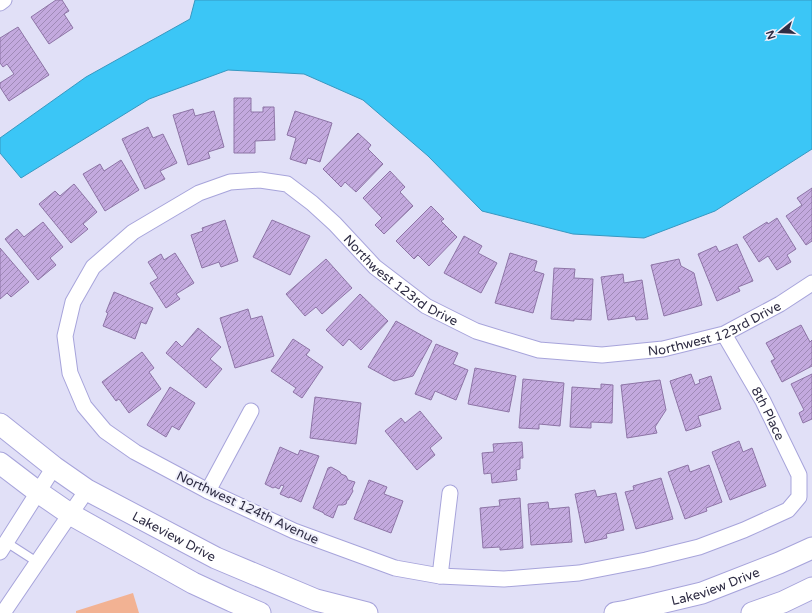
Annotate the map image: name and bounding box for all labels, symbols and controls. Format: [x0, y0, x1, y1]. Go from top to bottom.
north arrow [760, 12, 800, 52]
text: N [763, 29, 779, 41]
street label: Northwest 123rd Drive [340, 232, 460, 330]
street label: Northwest 123rd Drive [647, 298, 784, 359]
street label: 8th Place [747, 384, 788, 443]
street label: Northwest 124th Avenue [174, 468, 321, 548]
street label: Lakeview Drive [129, 508, 218, 566]
street label: Lakeview Drive [670, 564, 762, 609]

